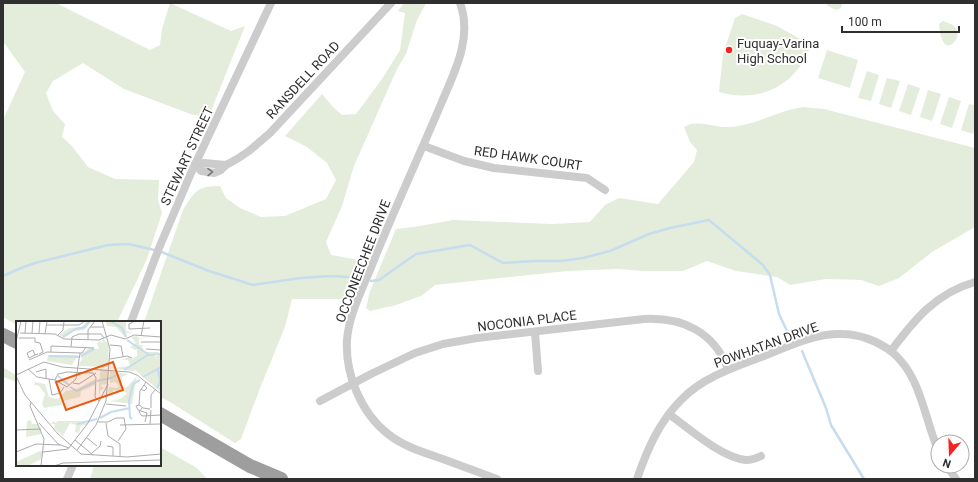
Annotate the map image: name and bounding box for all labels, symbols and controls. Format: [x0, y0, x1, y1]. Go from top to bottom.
scale bar [842, 8, 959, 34]
text: 100 m [848, 15, 882, 29]
place label: Fuquay-Varina High School [737, 36, 819, 66]
street label: RANSDELL ROAD [263, 38, 343, 122]
marker: Fuquay-Varina High School [724, 45, 734, 55]
street label: STEWART STREET [158, 104, 217, 208]
street label: RED HAWK COURT [473, 143, 583, 173]
one-way arrow [207, 168, 213, 176]
street label: OCCONEECHEE DRIVE [333, 197, 393, 325]
street label: NOCONIA PLACE [477, 307, 577, 335]
street label: POWHATAN DRIVE [712, 319, 820, 371]
inset map [16, 321, 161, 466]
north arrow [930, 434, 970, 474]
text: N [941, 455, 953, 470]

